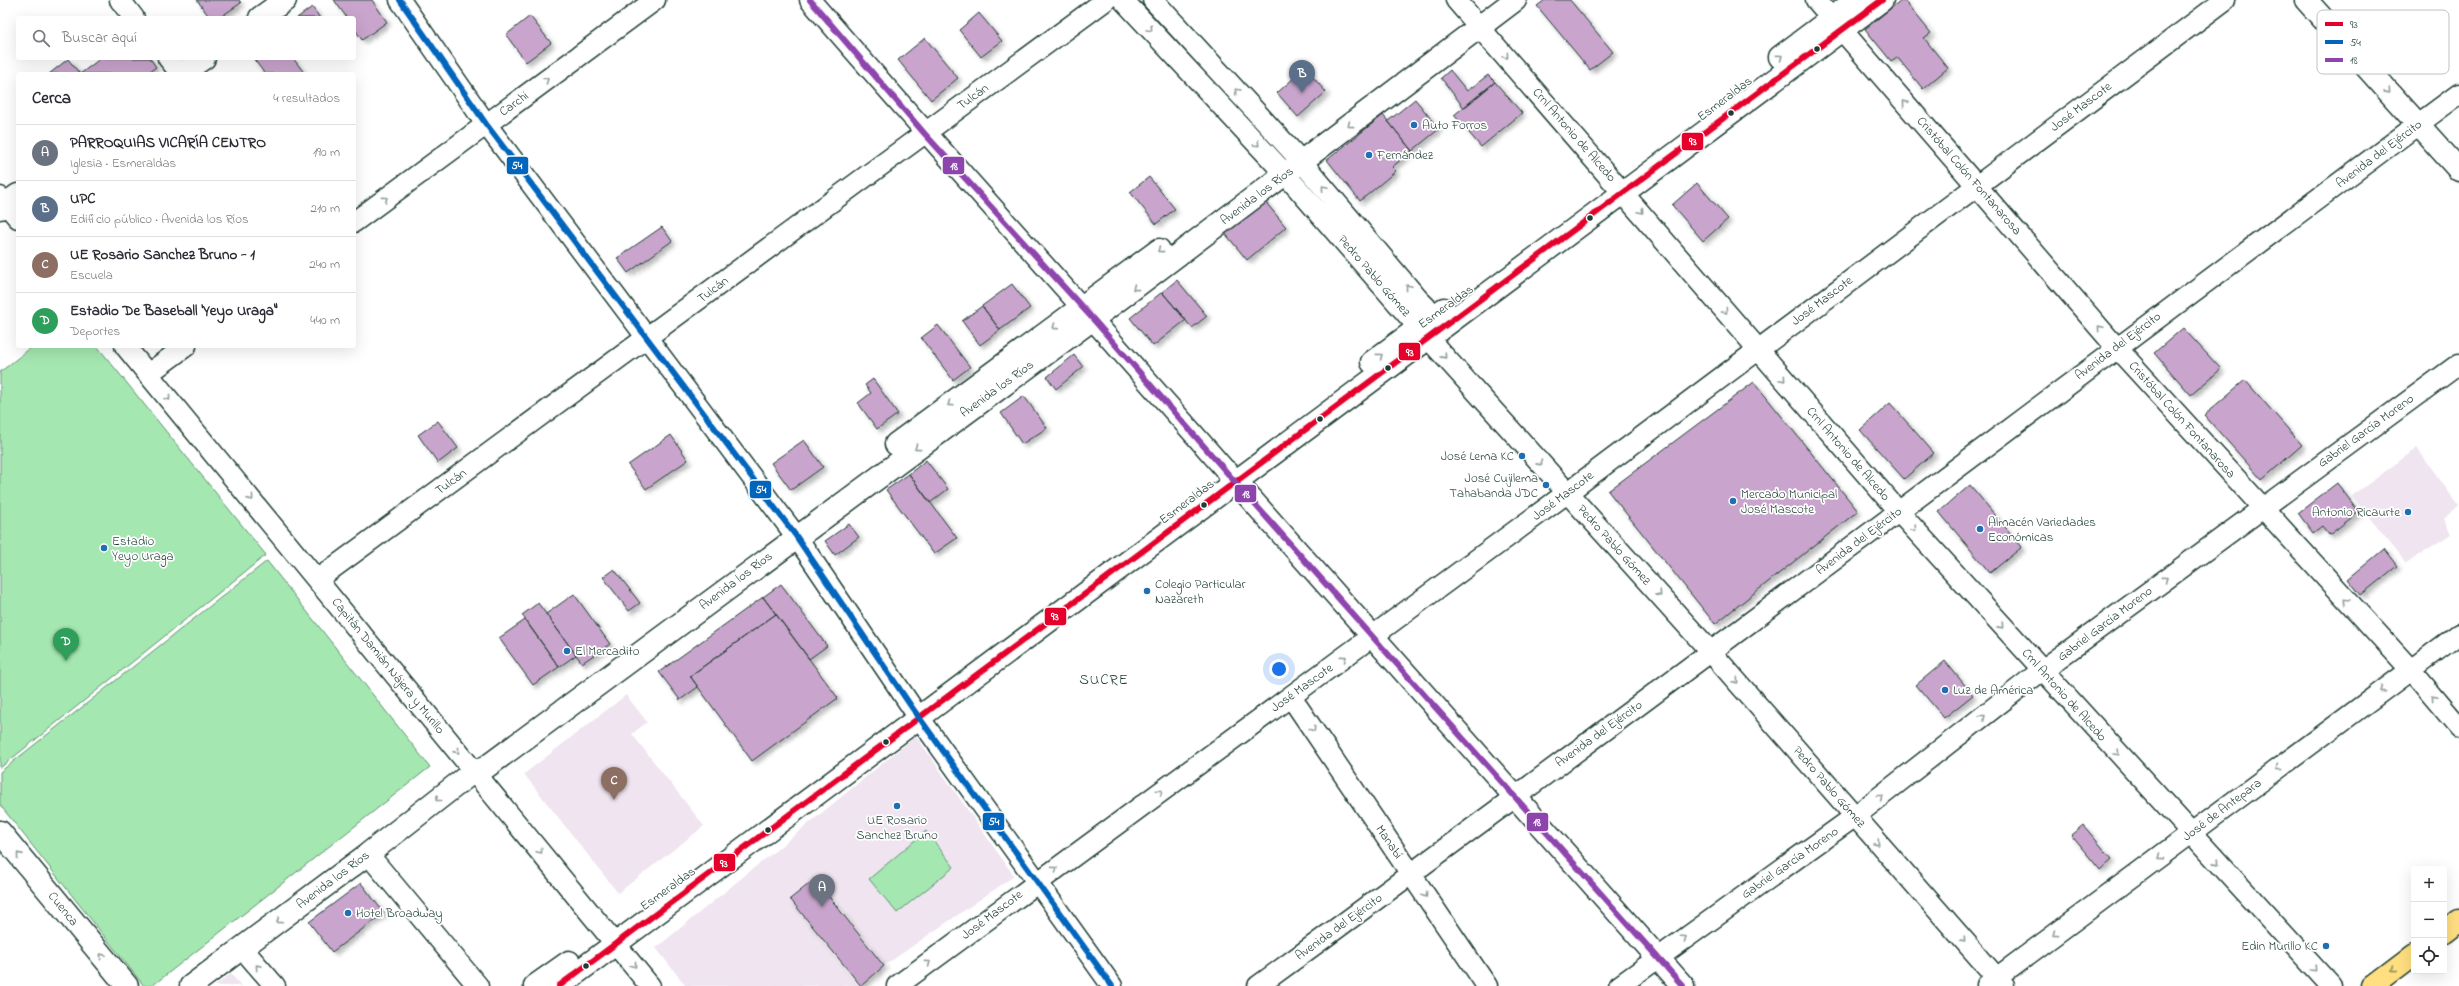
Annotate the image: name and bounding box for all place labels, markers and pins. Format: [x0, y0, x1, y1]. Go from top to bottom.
unlabelled marker [1812, 44, 1822, 54]
pin: B [1289, 60, 1315, 93]
unlabelled marker [1726, 108, 1736, 118]
place label: Auto Forros [1422, 116, 1488, 135]
marker: Auto Forros [1409, 120, 1419, 130]
place label: Fernández [1376, 146, 1434, 165]
marker: Fernández [1364, 150, 1374, 160]
unlabelled marker [1585, 213, 1595, 223]
unlabelled marker [1383, 363, 1393, 373]
unlabelled marker [1315, 414, 1325, 424]
place label: José Lema KC [1441, 447, 1514, 466]
marker: José Lema KC [1517, 451, 1527, 461]
place label: José Cujilema Tahabanda JDC [1449, 469, 1538, 503]
marker: José Cujilema Tahabanda JDC [1541, 480, 1551, 490]
place label: Mercado Municipal José Mascote [1741, 485, 1837, 519]
marker: Mercado Municipal José Mascote [1728, 496, 1738, 506]
unlabelled marker [1199, 500, 1209, 510]
place label: Antonio Ricaurte [2312, 503, 2400, 522]
marker: Antonio Ricaurte [2403, 507, 2413, 517]
place label: Almacén Variedades Económicas [1988, 513, 2096, 547]
marker: Almacén Variedades Económicas [1975, 524, 1985, 534]
place label: Estadio Yeyo Uraga [112, 532, 174, 567]
marker: Estadio Yeyo Uraga [99, 543, 109, 553]
place label: Colegio Particular Nazareth [1155, 575, 1247, 609]
marker: Colegio Particular Nazareth [1142, 586, 1152, 596]
pin: D [53, 628, 79, 661]
place label: El Mercadito [575, 642, 640, 661]
marker: El Mercadito [562, 646, 572, 656]
place label: Luz de América [1953, 681, 2033, 700]
marker: Luz de América [1940, 685, 1950, 695]
unlabelled marker [881, 737, 891, 747]
pin: C [601, 767, 627, 800]
marker: UE Rosario Sanchez Bruno [892, 801, 902, 811]
place label: UE Rosario Sanchez Bruno [856, 811, 938, 845]
unlabelled marker [763, 825, 773, 835]
pin: A [809, 874, 835, 907]
place label: Hotel Broadway [356, 904, 443, 924]
marker: Hotel Broadway [343, 908, 353, 918]
place label: Edin Murillo KC [2241, 937, 2318, 956]
marker: Edin Murillo KC [2321, 941, 2331, 951]
unlabelled marker [581, 961, 591, 971]

